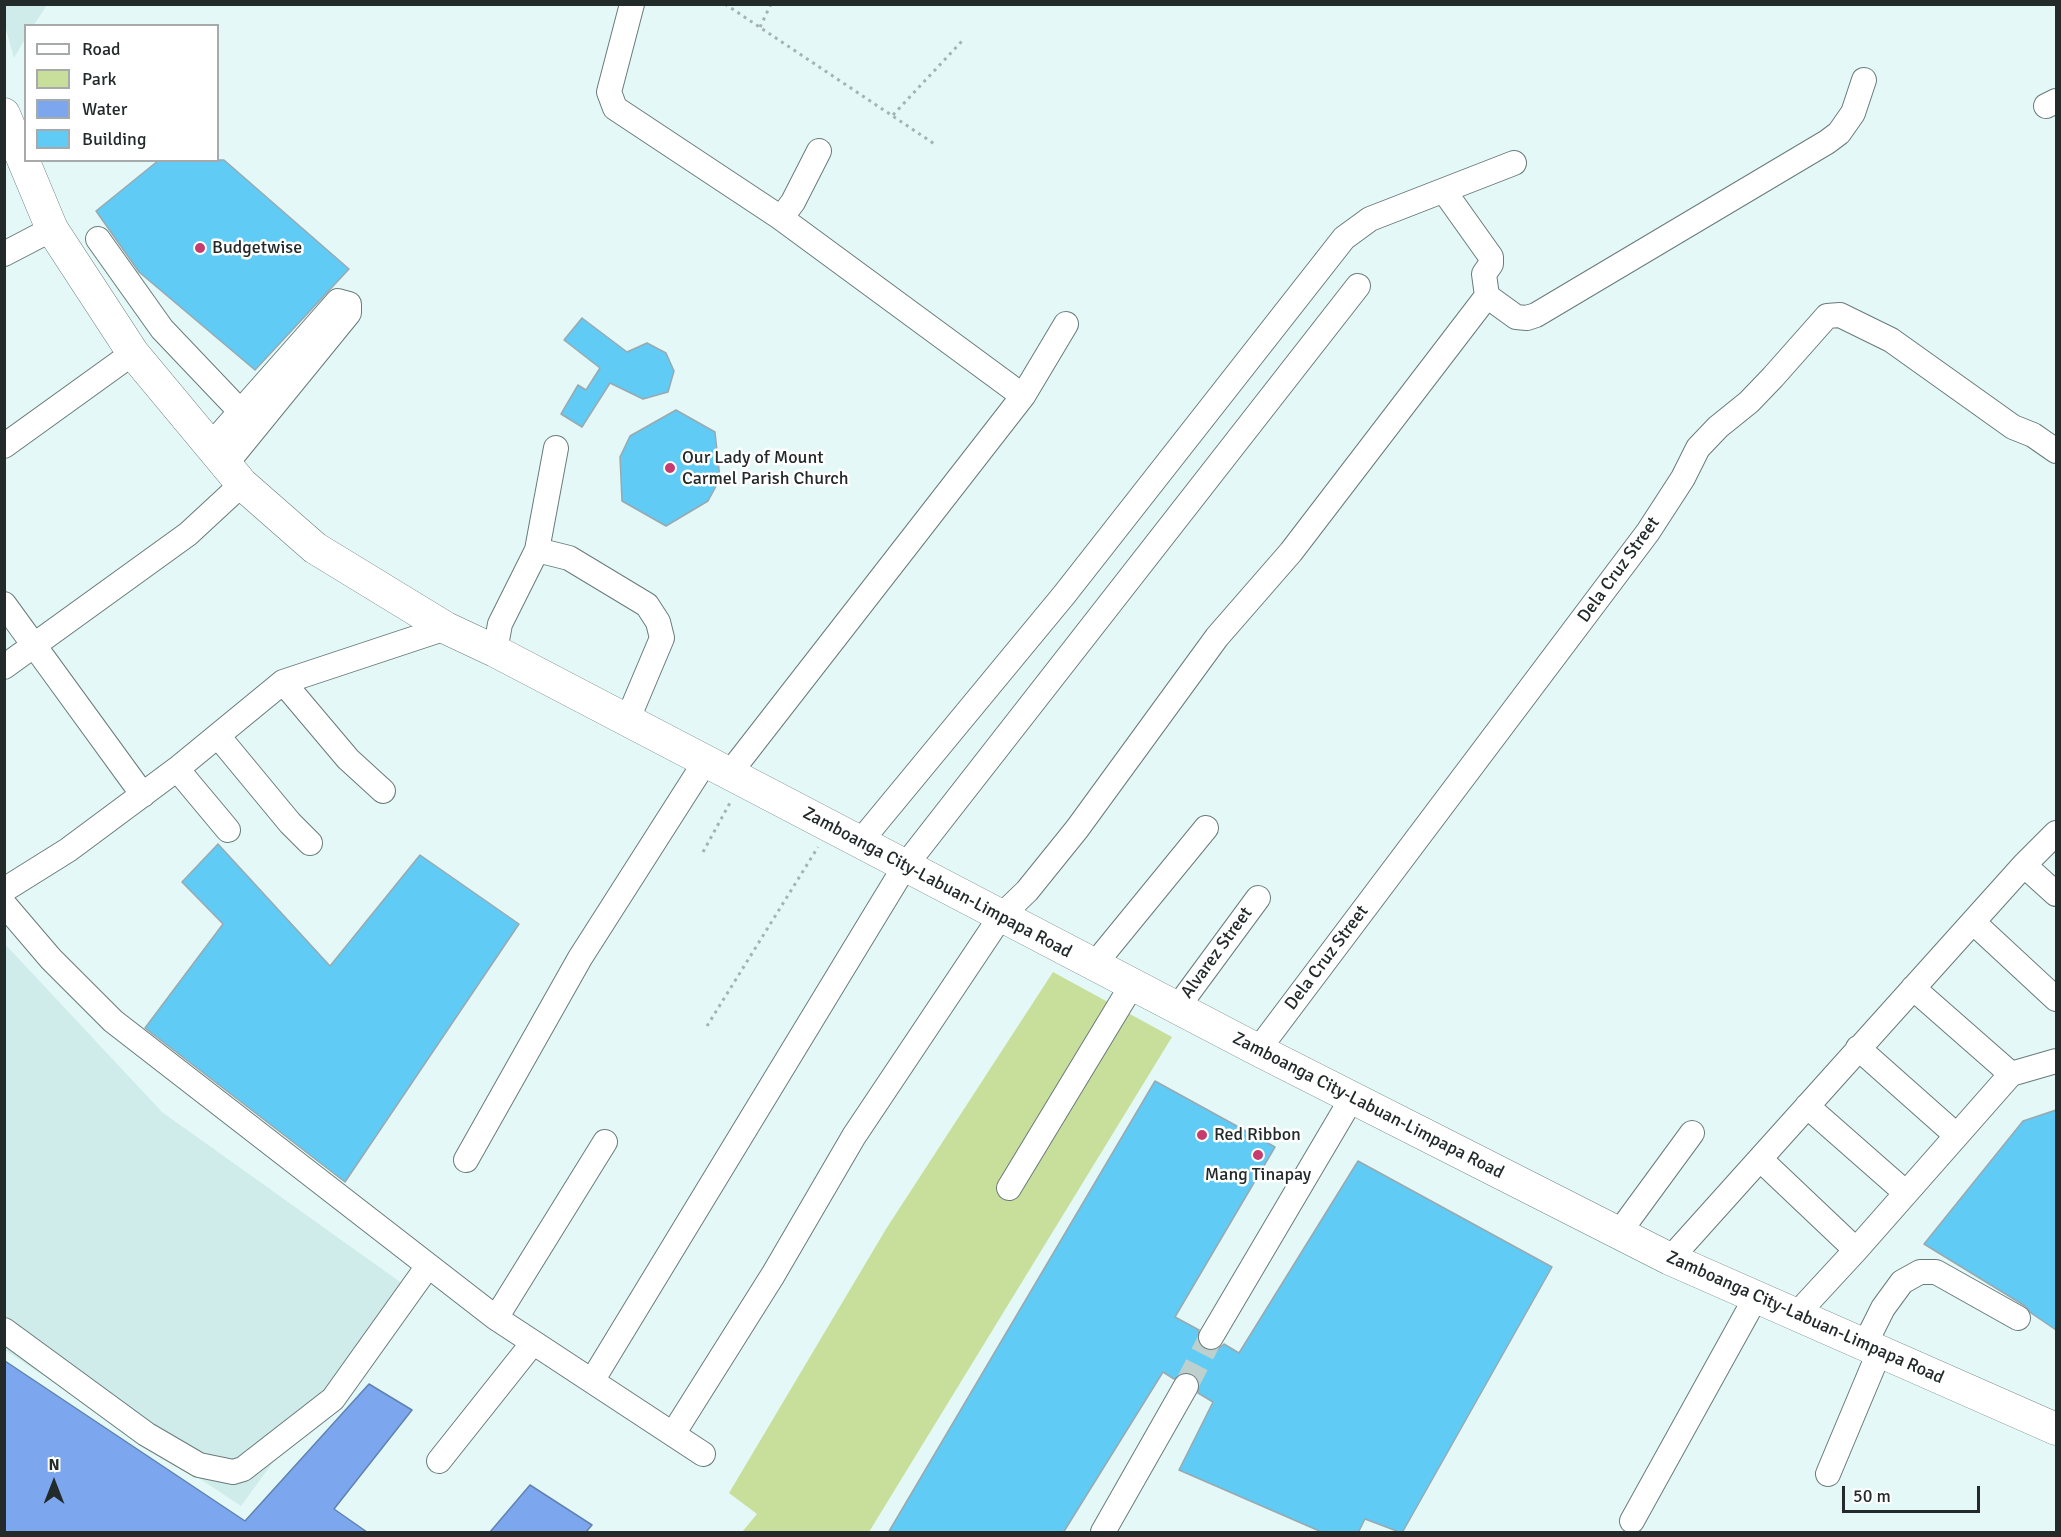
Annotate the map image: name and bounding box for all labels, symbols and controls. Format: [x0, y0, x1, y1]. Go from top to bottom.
legend [24, 24, 219, 162]
text: Road [82, 38, 121, 60]
text: Park [82, 68, 117, 90]
text: Water [82, 98, 127, 120]
text: Building [82, 128, 146, 150]
place label: Budgetwise [212, 237, 302, 259]
marker: Budgetwise [193, 241, 207, 255]
place label: Our Lady of Mount Carmel Parish Church [682, 447, 849, 490]
marker: Our Lady of Mount Carmel Parish Church [663, 461, 677, 475]
street label: Dela Cruz Street [1573, 513, 1665, 627]
street label: Zamboanga City-Labuan-Limpapa Road [799, 803, 1075, 963]
street label: Dela Cruz Street [1281, 901, 1373, 1015]
street label: Alvarez Street [1177, 903, 1257, 1003]
street label: Zamboanga City-Labuan-Limpapa Road [1229, 1028, 1507, 1184]
place label: Red Ribbon [1214, 1124, 1301, 1146]
marker: Red Ribbon [1195, 1128, 1209, 1142]
marker: Mang Tinapay [1251, 1148, 1265, 1162]
place label: Mang Tinapay [1205, 1164, 1311, 1186]
street label: Zamboanga City-Labuan-Limpapa Road [1663, 1247, 1947, 1389]
north arrow [24, 1453, 84, 1513]
text: N [48, 1455, 60, 1475]
scale bar [1845, 1474, 1983, 1512]
text: 50 m [1853, 1485, 1891, 1507]

